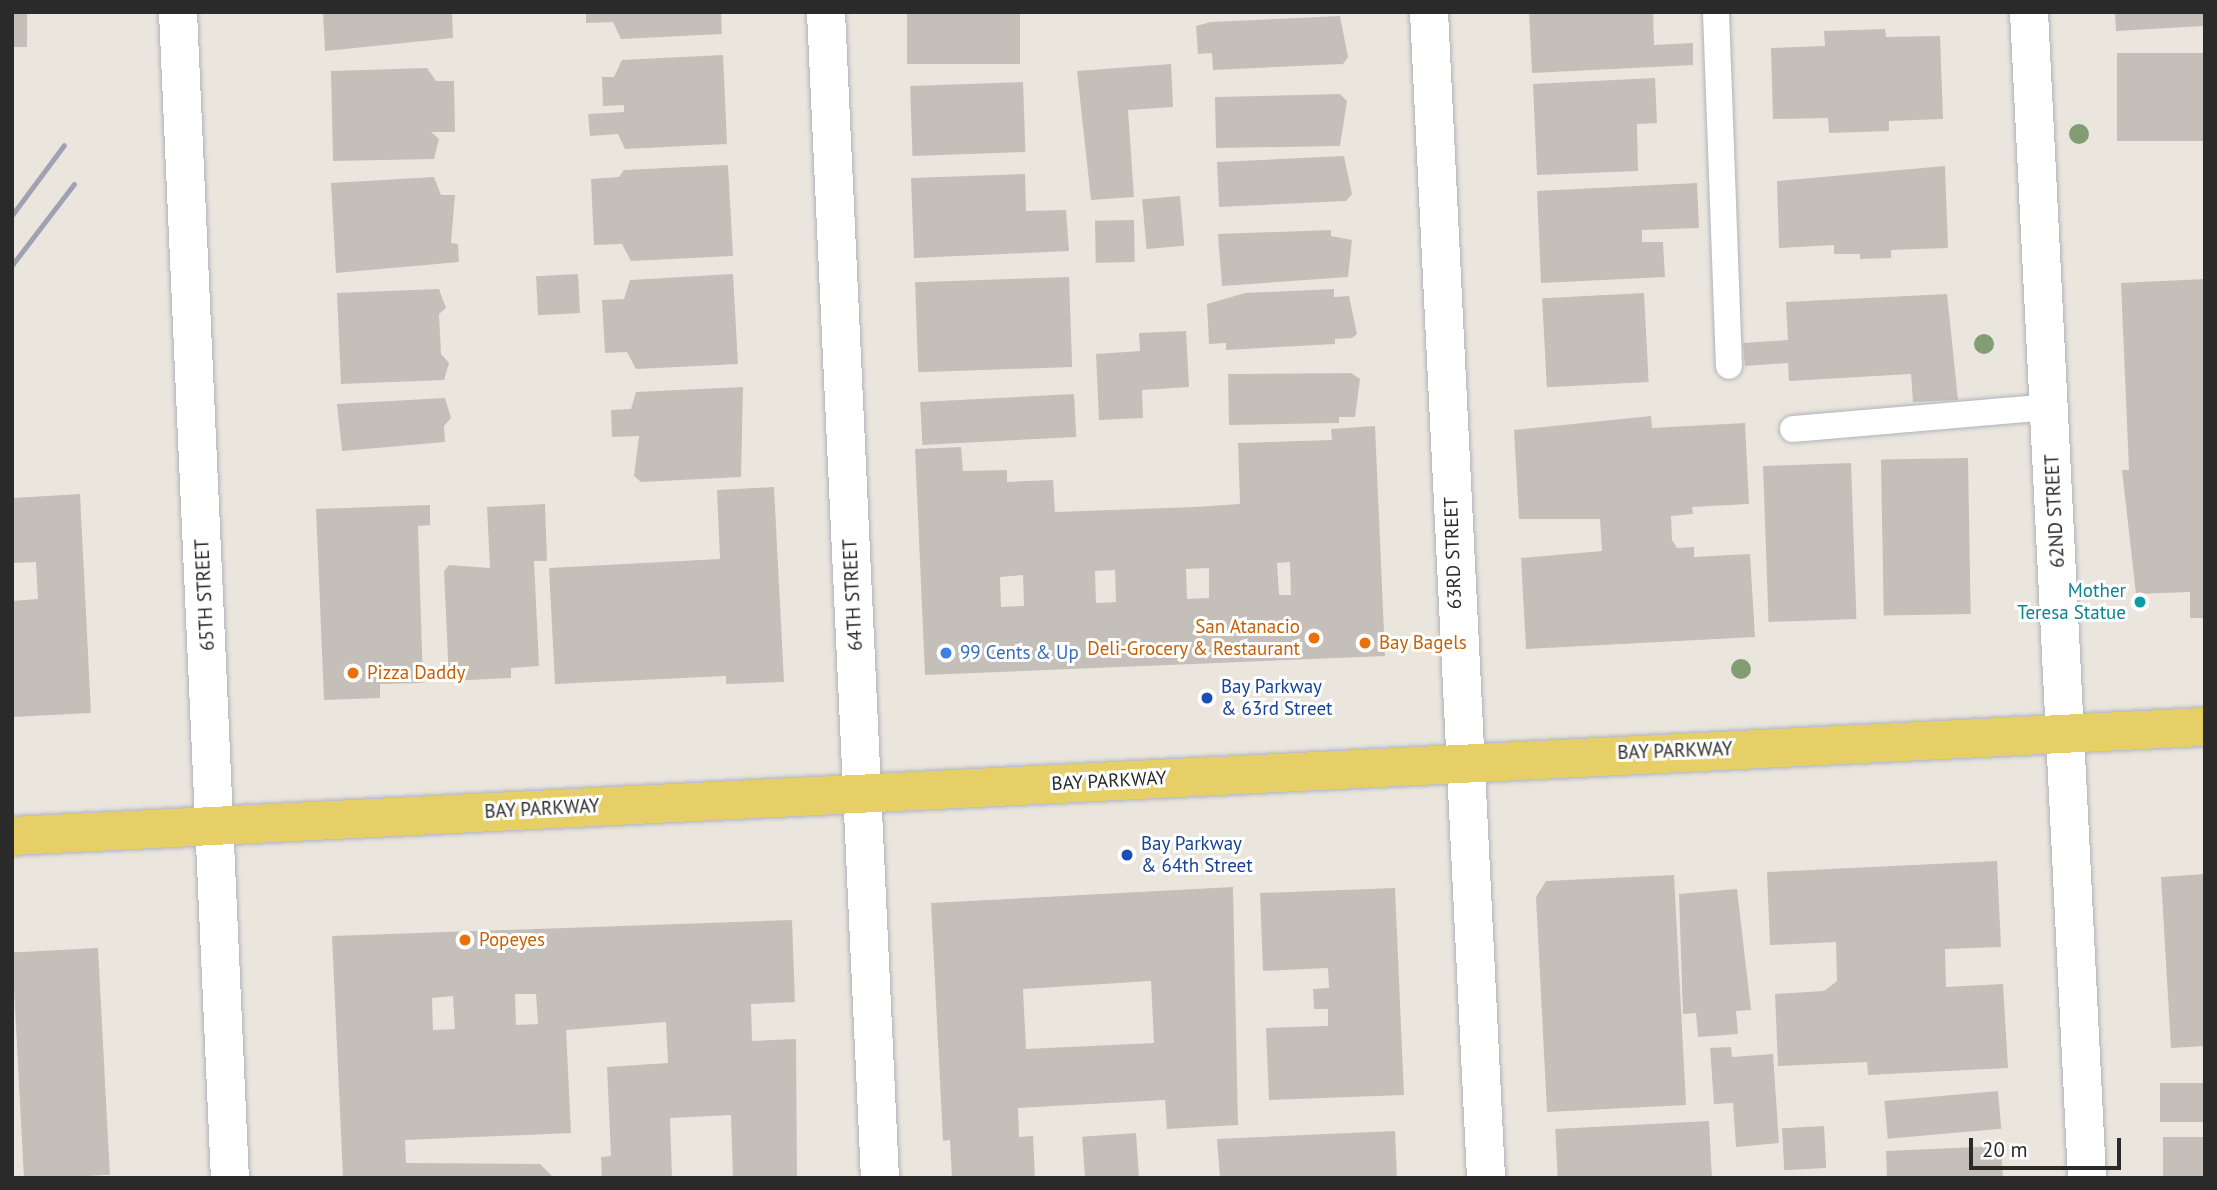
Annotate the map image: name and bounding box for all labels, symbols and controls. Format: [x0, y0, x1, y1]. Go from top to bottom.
street label: 62ND STREET [2041, 454, 2069, 568]
street label: 63RD STREET [1440, 496, 1466, 610]
street label: 65TH STREET [191, 539, 219, 651]
street label: 64TH STREET [839, 539, 867, 651]
place label: Mother Teresa Statue [2017, 580, 2126, 624]
marker: Mother Teresa Statue [2132, 594, 2148, 610]
place label: San Atanacio Deli-Grocery & Restaurant [1087, 616, 1300, 660]
marker: San Atanacio Deli-Grocery & Restaurant [1306, 630, 1322, 646]
place label: Bay Bagels [1379, 632, 1467, 654]
marker: Bay Bagels [1357, 635, 1373, 651]
place label: 99 Cents & Up [960, 642, 1079, 664]
marker: 99 Cents & Up [938, 645, 954, 661]
place label: Pizza Daddy [367, 662, 465, 684]
marker: Pizza Daddy [345, 665, 361, 681]
place label: Bay Parkway & 63rd Street [1221, 676, 1333, 720]
marker: Bay Parkway & 63rd Street [1199, 690, 1215, 706]
street label: BAY PARKWAY [1617, 738, 1733, 764]
street label: BAY PARKWAY [1051, 767, 1167, 795]
street label: BAY PARKWAY [484, 795, 600, 823]
place label: Bay Parkway & 64th Street [1141, 833, 1253, 877]
marker: Bay Parkway & 64th Street [1119, 847, 1135, 863]
place label: Popeyes [479, 929, 545, 951]
marker: Popeyes [457, 932, 473, 948]
scale bar [1972, 1124, 2124, 1168]
text: 20 m [1982, 1136, 2028, 1163]

